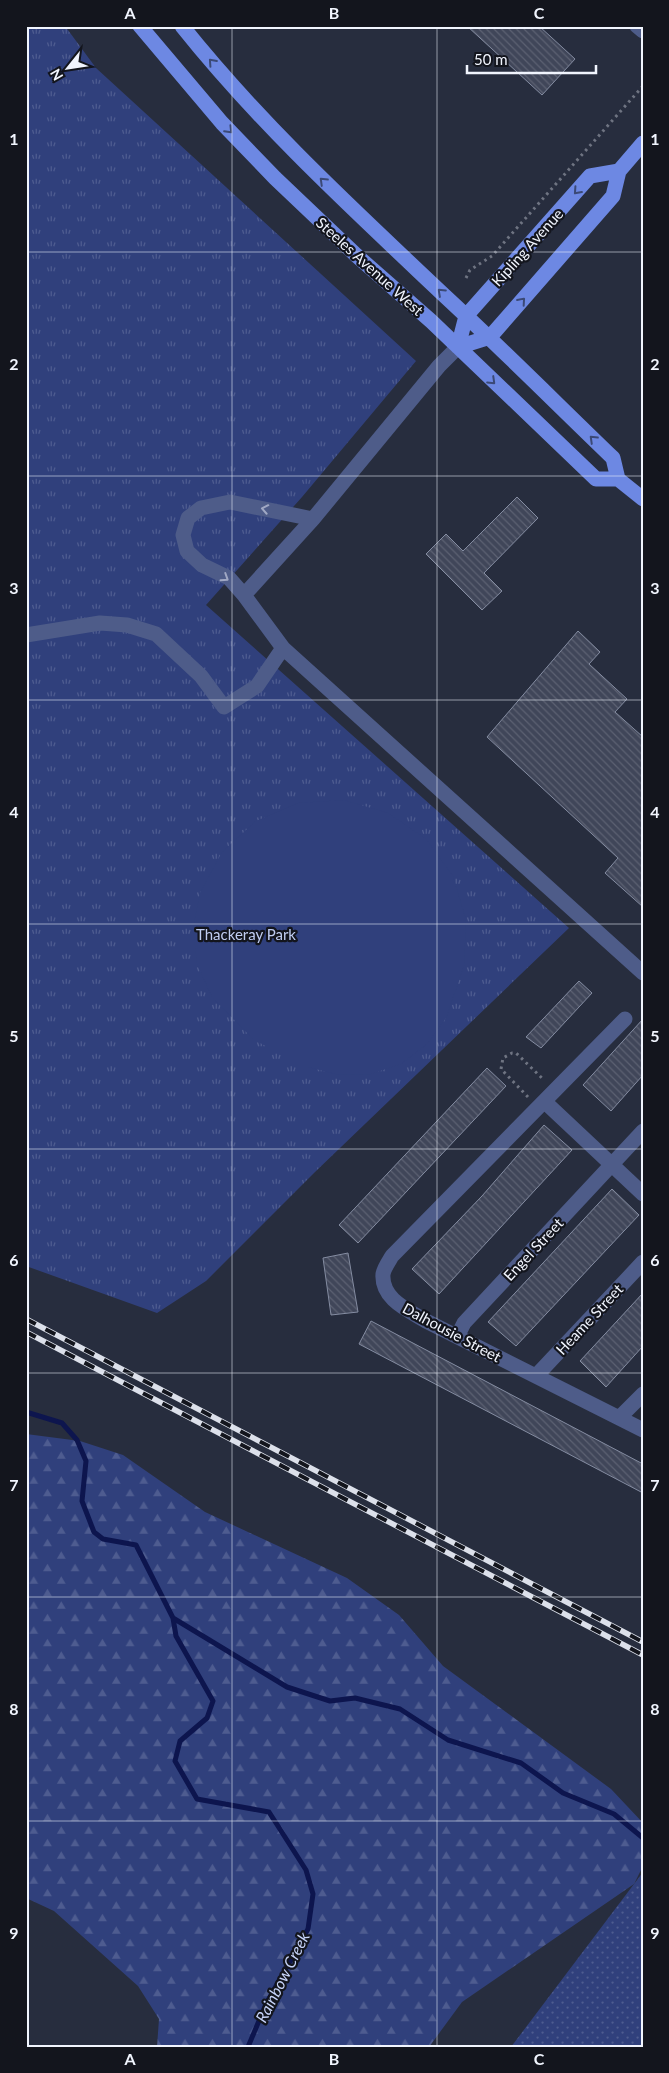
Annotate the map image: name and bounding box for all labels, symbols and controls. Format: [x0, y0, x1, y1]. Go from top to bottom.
text: A [123, 3, 136, 22]
text: B [329, 3, 339, 22]
text: C [534, 3, 545, 22]
north arrow [42, 42, 92, 92]
scale bar [467, 42, 595, 74]
text: 50 m [474, 50, 508, 68]
one-way arrow [209, 58, 218, 67]
text: N [46, 66, 66, 84]
one-way arrow [223, 124, 232, 133]
text: 1 [9, 129, 19, 148]
text: 1 [650, 129, 660, 148]
one-way arrow [320, 177, 329, 186]
one-way arrow [574, 185, 583, 194]
street label: Kipling Avenue [487, 204, 567, 290]
street label: Steeles Avenue West [313, 213, 428, 319]
one-way arrow [438, 289, 447, 298]
one-way arrow [517, 298, 526, 307]
text: 2 [9, 354, 19, 373]
text: 2 [650, 354, 660, 373]
one-way arrow [487, 375, 496, 384]
one-way arrow [590, 436, 599, 445]
one-way arrow [260, 504, 269, 515]
one-way arrow [220, 571, 229, 581]
text: 3 [9, 578, 19, 597]
text: 3 [650, 578, 660, 597]
text: 4 [9, 802, 19, 821]
text: 4 [650, 802, 660, 821]
park label: Thackeray Park [196, 925, 296, 943]
text: 5 [9, 1026, 19, 1045]
text: 5 [650, 1026, 660, 1045]
street label: Engel Street [499, 1213, 567, 1284]
text: 6 [9, 1250, 19, 1269]
text: 6 [650, 1250, 660, 1269]
street label: Heame Street [552, 1279, 627, 1358]
street label: Dalhousie Street [400, 1299, 505, 1366]
text: 7 [9, 1475, 19, 1494]
text: 7 [650, 1475, 660, 1494]
text: 8 [9, 1699, 19, 1718]
text: 8 [650, 1699, 660, 1718]
text: 9 [9, 1923, 19, 1942]
text: 9 [650, 1923, 660, 1942]
water label: Rainbow Creek [251, 1928, 313, 2025]
text: A [123, 2049, 136, 2068]
text: B [329, 2049, 339, 2068]
text: C [534, 2049, 545, 2068]

